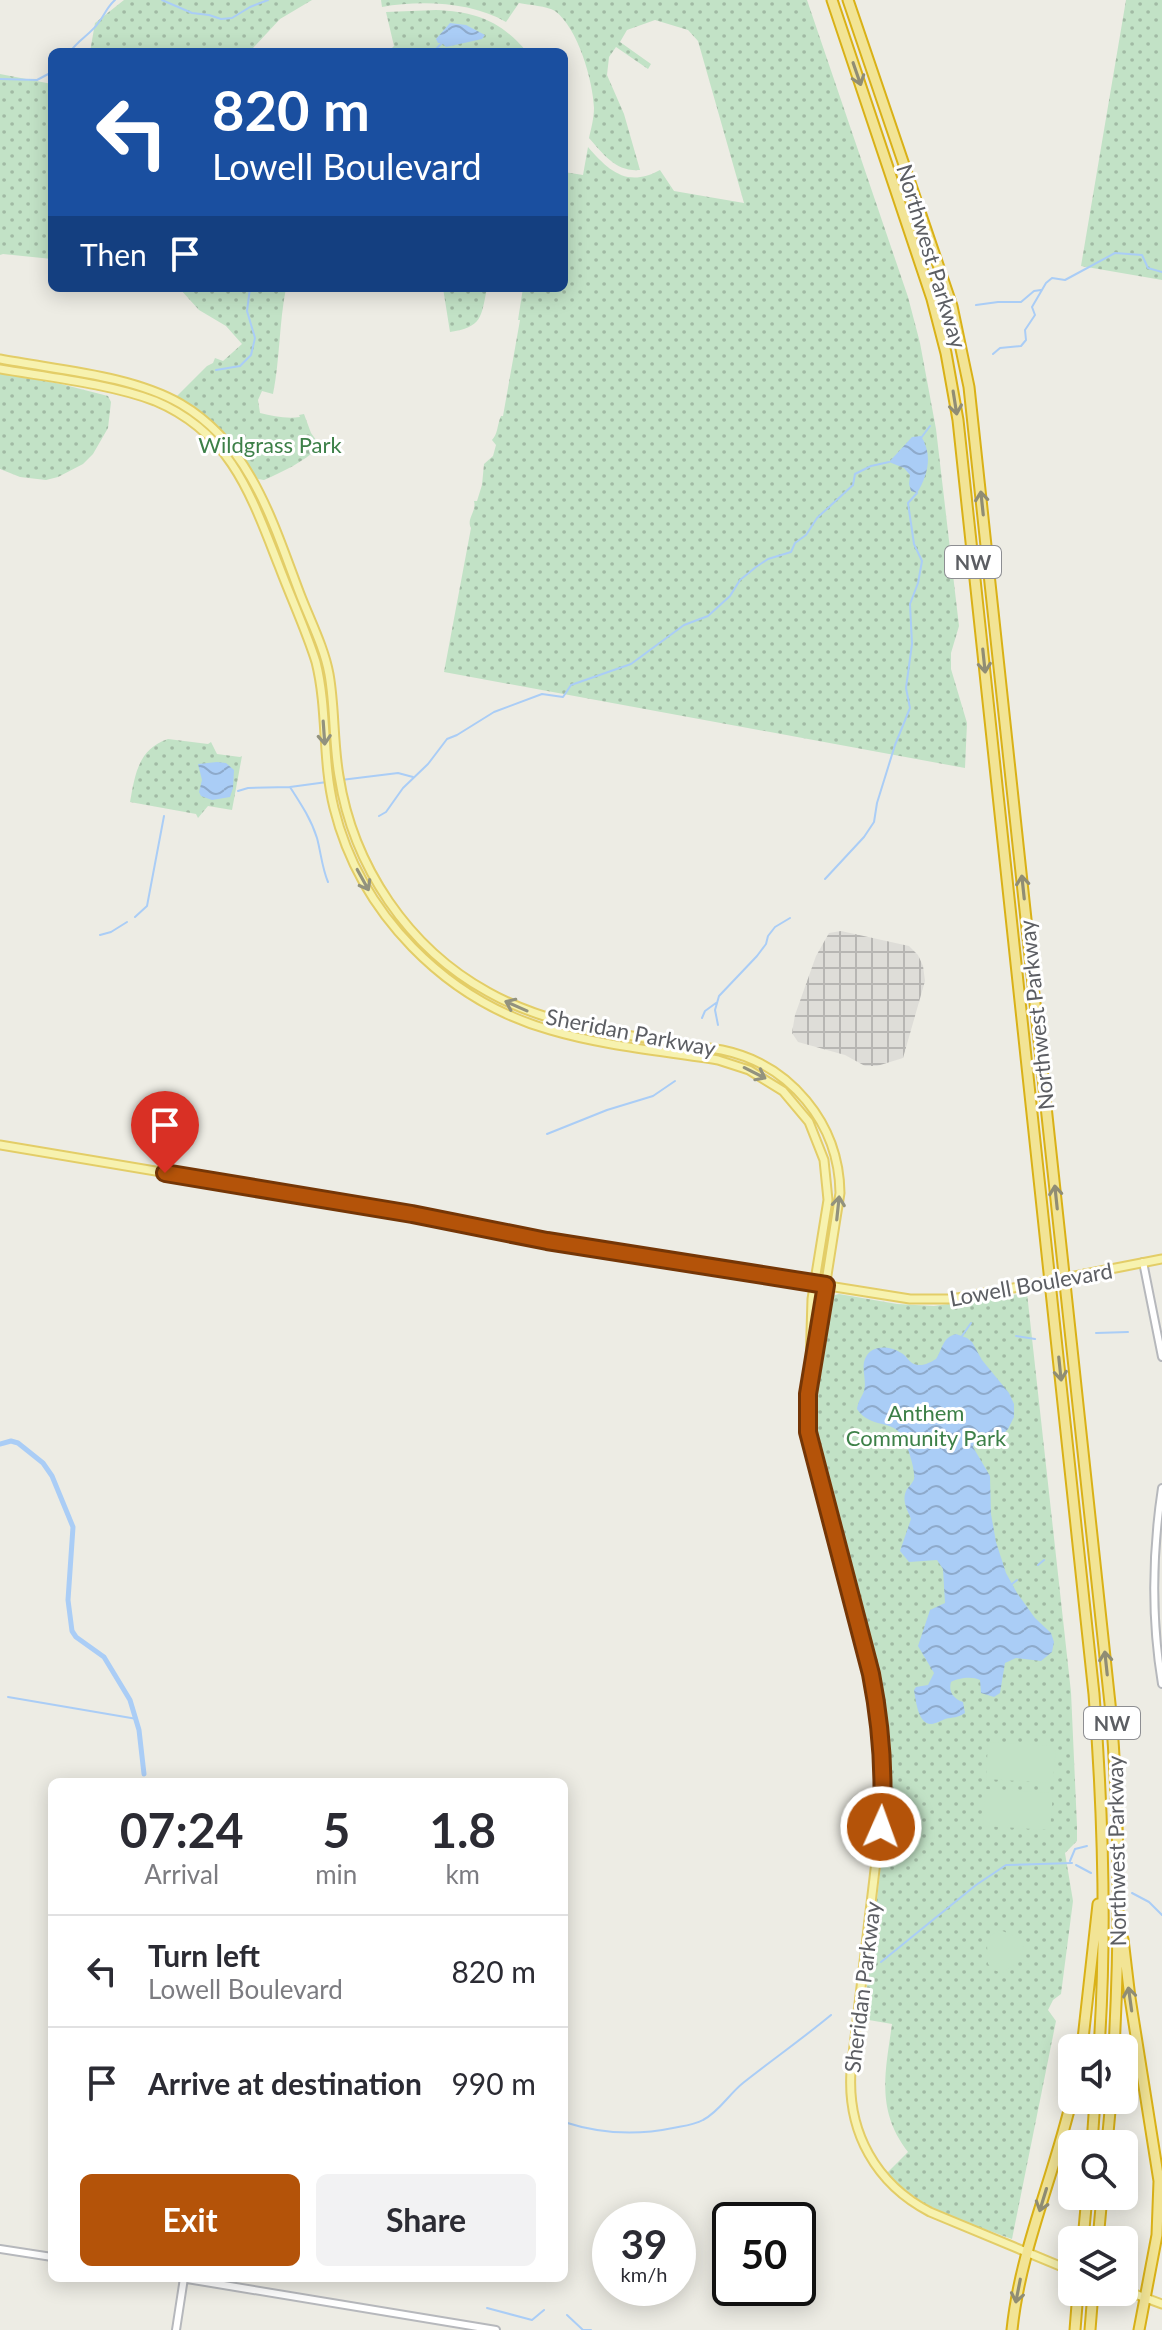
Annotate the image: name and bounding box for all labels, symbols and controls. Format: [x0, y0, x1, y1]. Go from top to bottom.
one-way arrow [850, 61, 865, 86]
text: 820 m [212, 76, 370, 143]
icon: left [80, 80, 184, 184]
text: Lowell Boulevard [212, 144, 482, 188]
street label: Northwest Parkway [891, 161, 973, 352]
icon: arrive [163, 232, 207, 276]
text: Then [80, 236, 147, 272]
one-way arrow [948, 390, 963, 415]
park label: Wildgrass Park [198, 431, 342, 458]
one-way arrow [975, 490, 990, 517]
road number: NW [945, 546, 1001, 578]
one-way arrow [976, 648, 991, 674]
one-way arrow [317, 719, 332, 746]
one-way arrow [355, 868, 371, 891]
one-way arrow [1016, 874, 1031, 901]
street label: Northwest Parkway [1013, 918, 1059, 1111]
one-way arrow [504, 997, 528, 1012]
street label: Sheridan Parkway [544, 1002, 719, 1062]
one-way arrow [742, 1066, 766, 1082]
pin [131, 1091, 199, 1173]
icon: arrive [143, 1103, 187, 1147]
one-way arrow [1049, 1184, 1064, 1211]
one-way arrow [830, 1195, 845, 1222]
street label: Lowell Boulevard [947, 1256, 1115, 1312]
one-way arrow [1052, 1355, 1067, 1382]
park label: Anthem Community Park [846, 1399, 1007, 1451]
one-way arrow [1098, 1650, 1113, 1677]
road number: NW [1084, 1707, 1140, 1739]
street label: Northwest Parkway [1101, 1755, 1131, 1947]
position arrow [839, 1785, 923, 1869]
text: 07:24 [120, 1801, 243, 1858]
text: 5 [322, 1801, 350, 1858]
text: 1.8 [429, 1801, 496, 1858]
text: Arrival [144, 1858, 219, 1890]
text: min [315, 1858, 357, 1890]
text: km [445, 1858, 480, 1890]
street label: Sheridan Parkway [838, 1899, 886, 2074]
text: Turn left [148, 1937, 260, 1973]
icon: left [80, 1949, 124, 1993]
text: 820 m [451, 1953, 536, 1989]
text: Lowell Boulevard [148, 1973, 343, 2005]
one-way arrow [1123, 1986, 1138, 2013]
map controls [1058, 2034, 1138, 2306]
button: sound [1058, 2034, 1138, 2114]
icon: arrive [80, 2061, 124, 2105]
text: Arrive at destination [148, 2065, 422, 2101]
text: 990 m [451, 2065, 536, 2101]
button: search [1058, 2130, 1138, 2210]
button: Exit [80, 2174, 300, 2266]
button: Share [316, 2174, 536, 2266]
one-way arrow [1035, 2187, 1050, 2213]
speed limit sign: 50 [712, 2202, 816, 2306]
text: 39 [621, 2220, 667, 2268]
button: layers [1058, 2226, 1138, 2306]
text: km/h [621, 2262, 667, 2286]
one-way arrow [1009, 2278, 1024, 2303]

